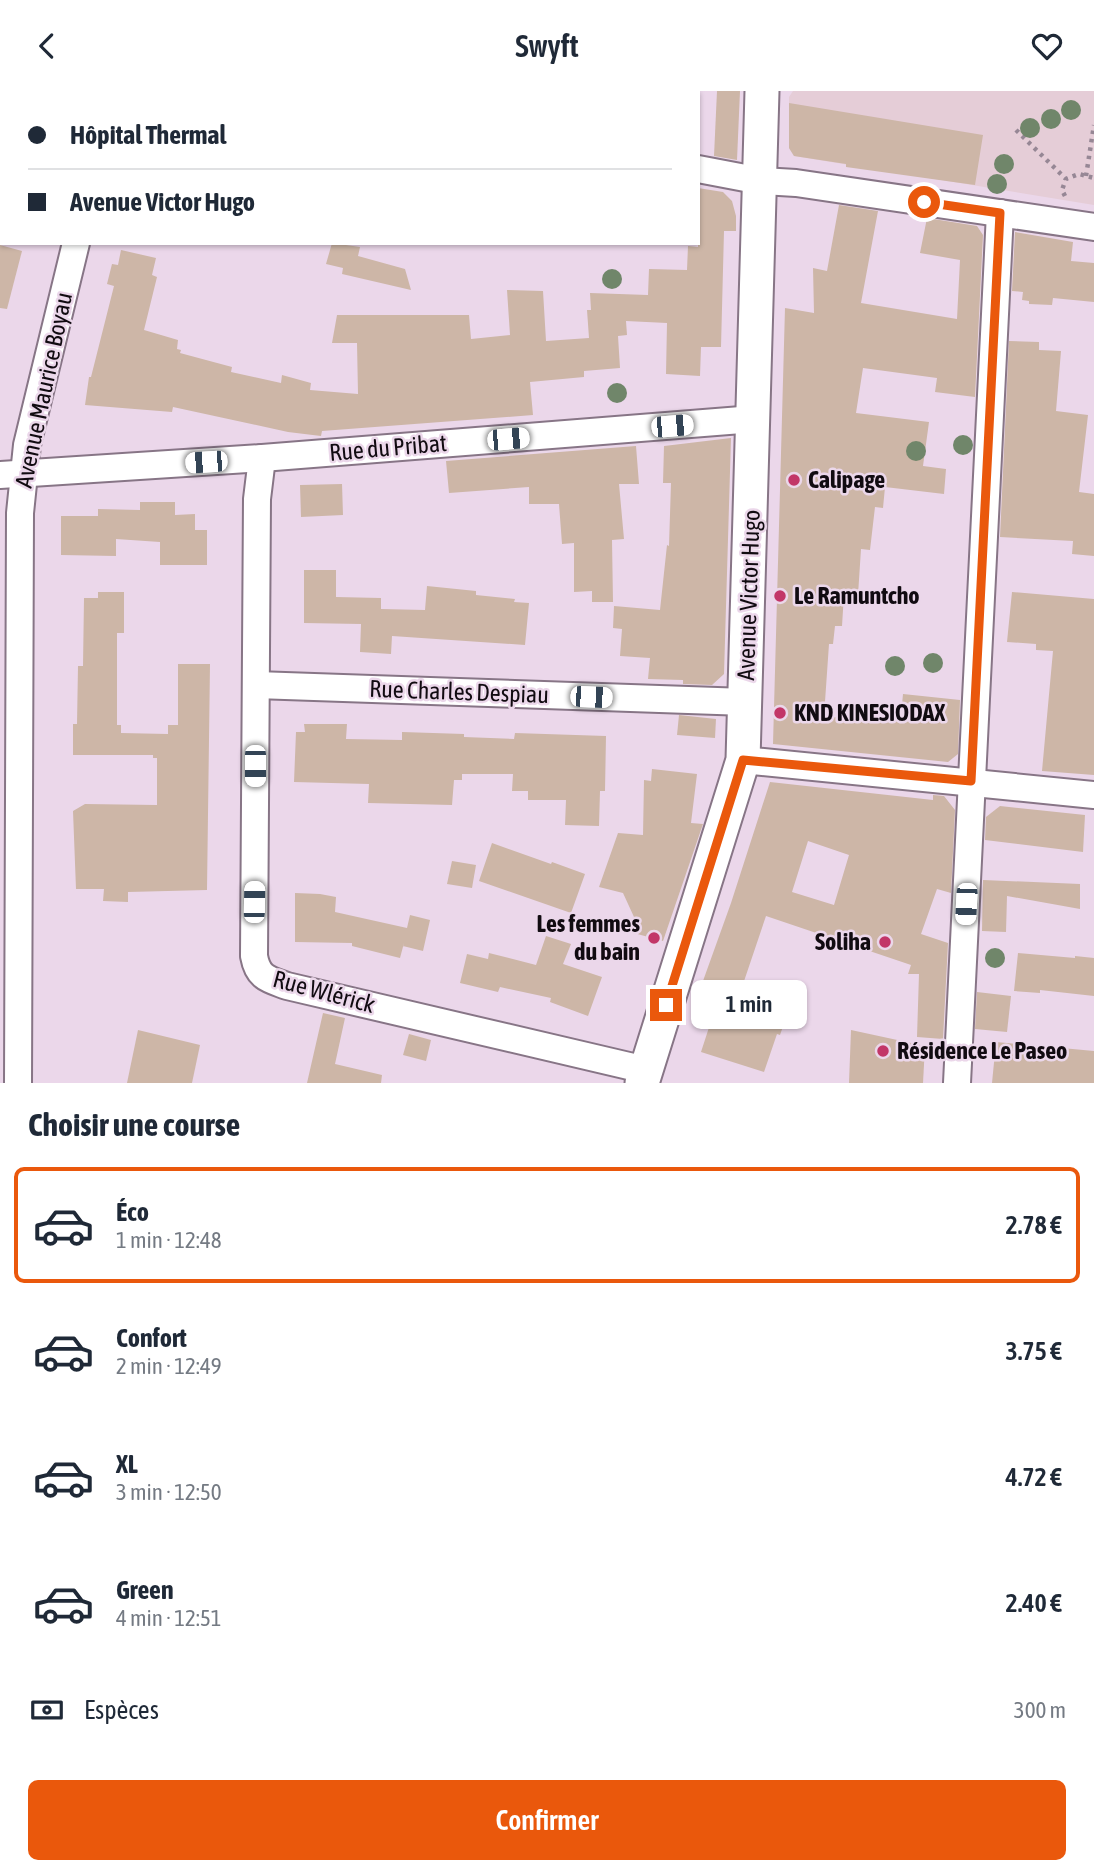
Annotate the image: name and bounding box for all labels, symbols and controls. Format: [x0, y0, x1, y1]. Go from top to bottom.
icon: back [28, 27, 66, 65]
text: Swyft [515, 27, 579, 64]
icon: heart [1028, 27, 1066, 65]
text: Hôpital Thermal [70, 120, 226, 150]
route start [908, 186, 940, 218]
text: Avenue Victor Hugo [70, 187, 255, 217]
street label: Avenue Maurice Boyau [10, 290, 77, 490]
car [651, 414, 694, 438]
car [487, 427, 530, 451]
street label: Rue du Pribat [328, 429, 448, 466]
car [185, 450, 228, 474]
place label: Calipage [808, 466, 885, 493]
marker: Calipage [786, 472, 802, 488]
street label: Avenue Victor Hugo [732, 509, 765, 681]
place label: Le Ramuntcho [794, 582, 920, 609]
marker: Le Ramuntcho [772, 588, 788, 604]
street label: Rue Charles Despiau [369, 675, 549, 708]
car [570, 686, 613, 708]
place label: KND KINESIODAX [794, 699, 945, 726]
marker: KND KINESIODAX [772, 705, 788, 721]
car [245, 745, 266, 787]
car [244, 881, 265, 923]
car [955, 882, 978, 926]
place label: Les femmes du bain [537, 910, 641, 965]
place label: Soliha [815, 928, 871, 955]
marker: Les femmes du bain [646, 930, 662, 946]
marker: Soliha [877, 934, 893, 950]
street label: Rue Wlérick [270, 965, 378, 1018]
callout: 1 min [690, 981, 806, 1030]
route end [650, 989, 682, 1021]
text: 1 min [726, 991, 772, 1017]
place label: Résidence Le Paseo [897, 1037, 1067, 1064]
marker: Résidence Le Paseo [875, 1043, 891, 1059]
text: Choisir une course [28, 1106, 240, 1143]
icon: car [32, 1194, 95, 1257]
text: Éco [116, 1197, 149, 1227]
text: 2.78 € [1005, 1210, 1062, 1240]
text: 1 min · 12:48 [116, 1227, 222, 1253]
icon: car [32, 1320, 95, 1383]
text: Confort [116, 1323, 187, 1353]
text: 3.75 € [1005, 1336, 1062, 1366]
text: 2 min · 12:49 [116, 1353, 222, 1379]
icon: car [32, 1446, 95, 1509]
text: XL [116, 1449, 138, 1479]
text: 4.72 € [1005, 1462, 1062, 1492]
text: 3 min · 12:50 [116, 1479, 222, 1505]
icon: car [32, 1572, 95, 1635]
text: Green [116, 1575, 174, 1605]
text: 2.40 € [1005, 1588, 1062, 1618]
text: 4 min · 12:51 [116, 1605, 222, 1631]
icon: cash [28, 1691, 66, 1729]
text: Espèces [84, 1695, 159, 1725]
text: 300 m [1014, 1697, 1066, 1723]
button: Confirmer [28, 1780, 1066, 1860]

